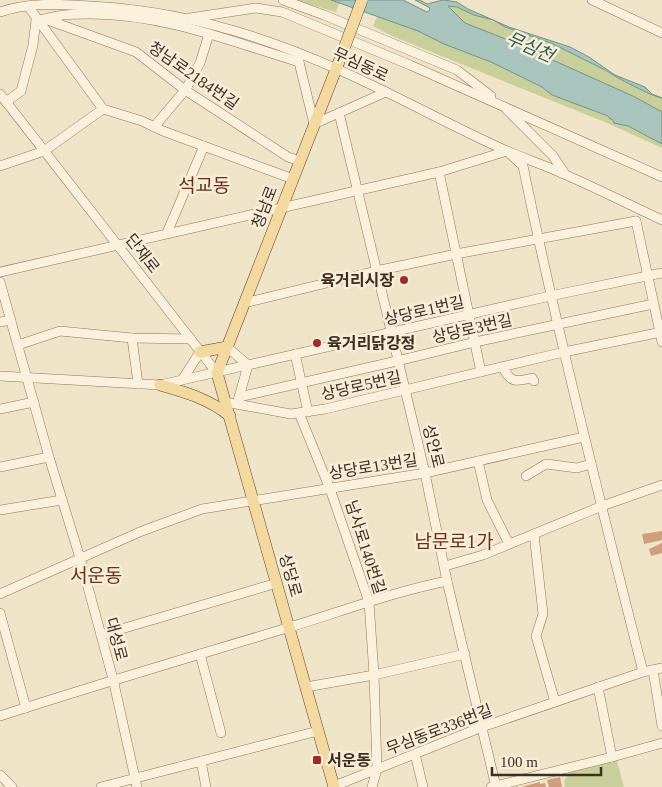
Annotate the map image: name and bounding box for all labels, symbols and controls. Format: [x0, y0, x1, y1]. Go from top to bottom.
water label: 무심천 [503, 28, 559, 67]
street label: 청남로2184번길 [146, 38, 242, 113]
street label: 무심동로 [331, 44, 391, 85]
district label: 석교동 [178, 175, 230, 196]
street label: 청남로 [249, 183, 280, 231]
street label: 단재로 [122, 231, 163, 276]
place label: 육거리시장 [320, 272, 394, 289]
marker: 육거리시장 [398, 274, 410, 286]
street label: 상당로1번길 [382, 293, 466, 328]
street label: 상당로3번길 [430, 311, 514, 346]
place label: 육거리닭강정 [327, 335, 415, 352]
marker: 육거리닭강정 [311, 337, 323, 349]
street label: 상당로5번길 [319, 368, 403, 403]
street label: 성안로 [420, 423, 447, 470]
street label: 상당로13번길 [327, 451, 419, 482]
street label: 남사로140번길 [342, 498, 389, 596]
district label: 남문로1가 [414, 531, 494, 552]
street label: 상당로 [276, 552, 305, 599]
district label: 서운동 [70, 565, 122, 586]
street label: 대성로 [103, 616, 131, 663]
street label: 무심동로336번길 [384, 701, 495, 758]
scale bar [492, 744, 601, 776]
place label: 서운동 [327, 752, 371, 769]
marker: 서운동 [311, 754, 323, 766]
text: 100 m [500, 754, 538, 770]

